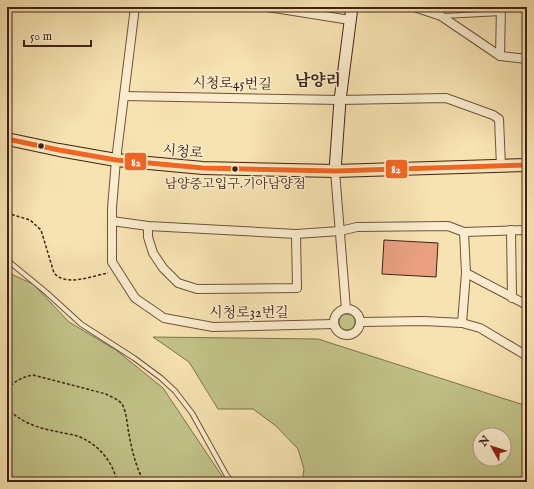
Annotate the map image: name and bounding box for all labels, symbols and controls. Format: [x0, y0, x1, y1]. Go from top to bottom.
scale bar [24, 22, 91, 48]
text: 50 m [30, 29, 52, 44]
district label: 남양리 [295, 71, 341, 92]
street label: 시청로45번길 [192, 74, 272, 94]
unlabelled marker [36, 141, 46, 151]
street label: 시청로 [162, 141, 204, 163]
line badge: 82 [124, 152, 147, 171]
text: 82 [131, 156, 142, 170]
line badge: 82 [385, 159, 408, 179]
text: 82 [391, 163, 402, 177]
marker: 남양중고입구.기아남양점 [230, 164, 240, 174]
place label: 남양중고입구.기아남양점 [165, 176, 305, 193]
street label: 시청로32번길 [209, 304, 289, 322]
north arrow [472, 427, 512, 467]
text: N [476, 433, 494, 450]

